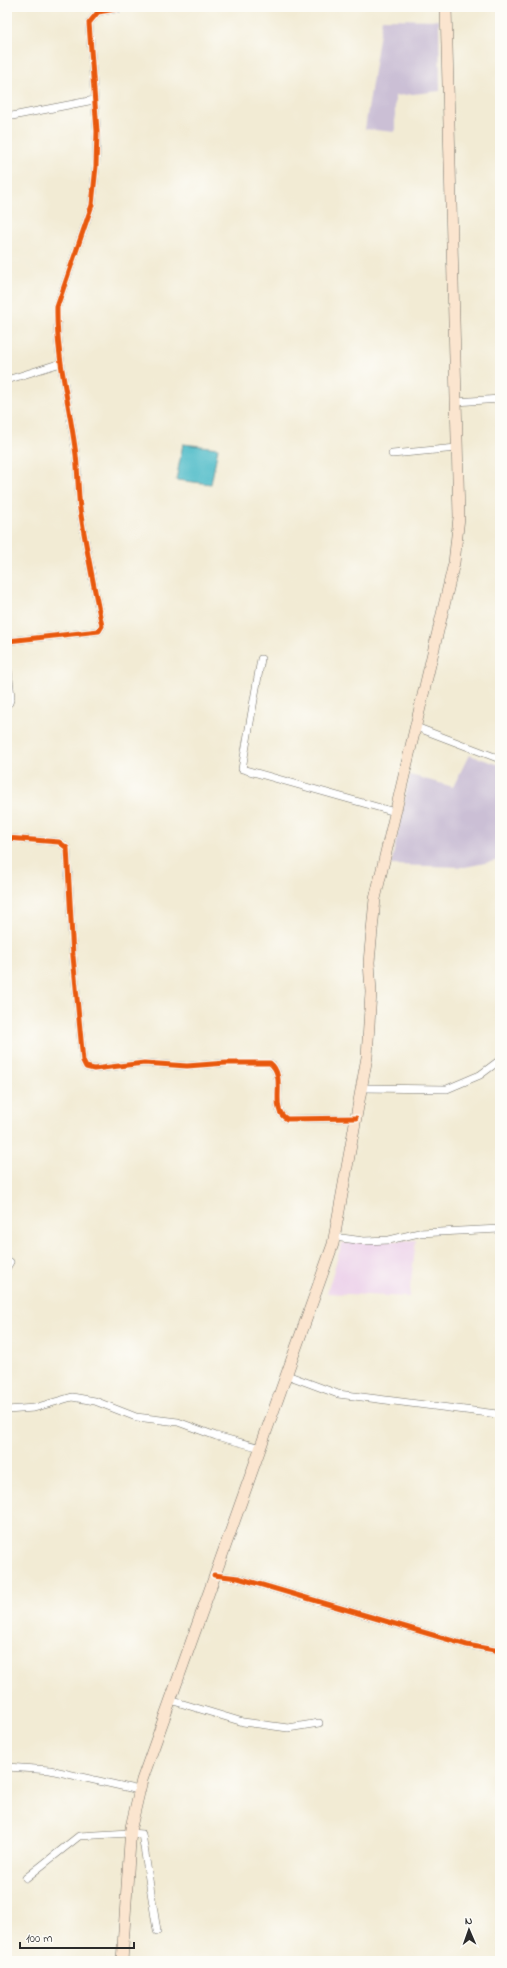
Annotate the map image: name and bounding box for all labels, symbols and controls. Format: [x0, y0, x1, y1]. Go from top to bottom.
north arrow [449, 1910, 489, 1950]
text: N [465, 1913, 473, 1929]
scale bar [20, 1924, 134, 1950]
text: 100 m [26, 1930, 53, 1948]

